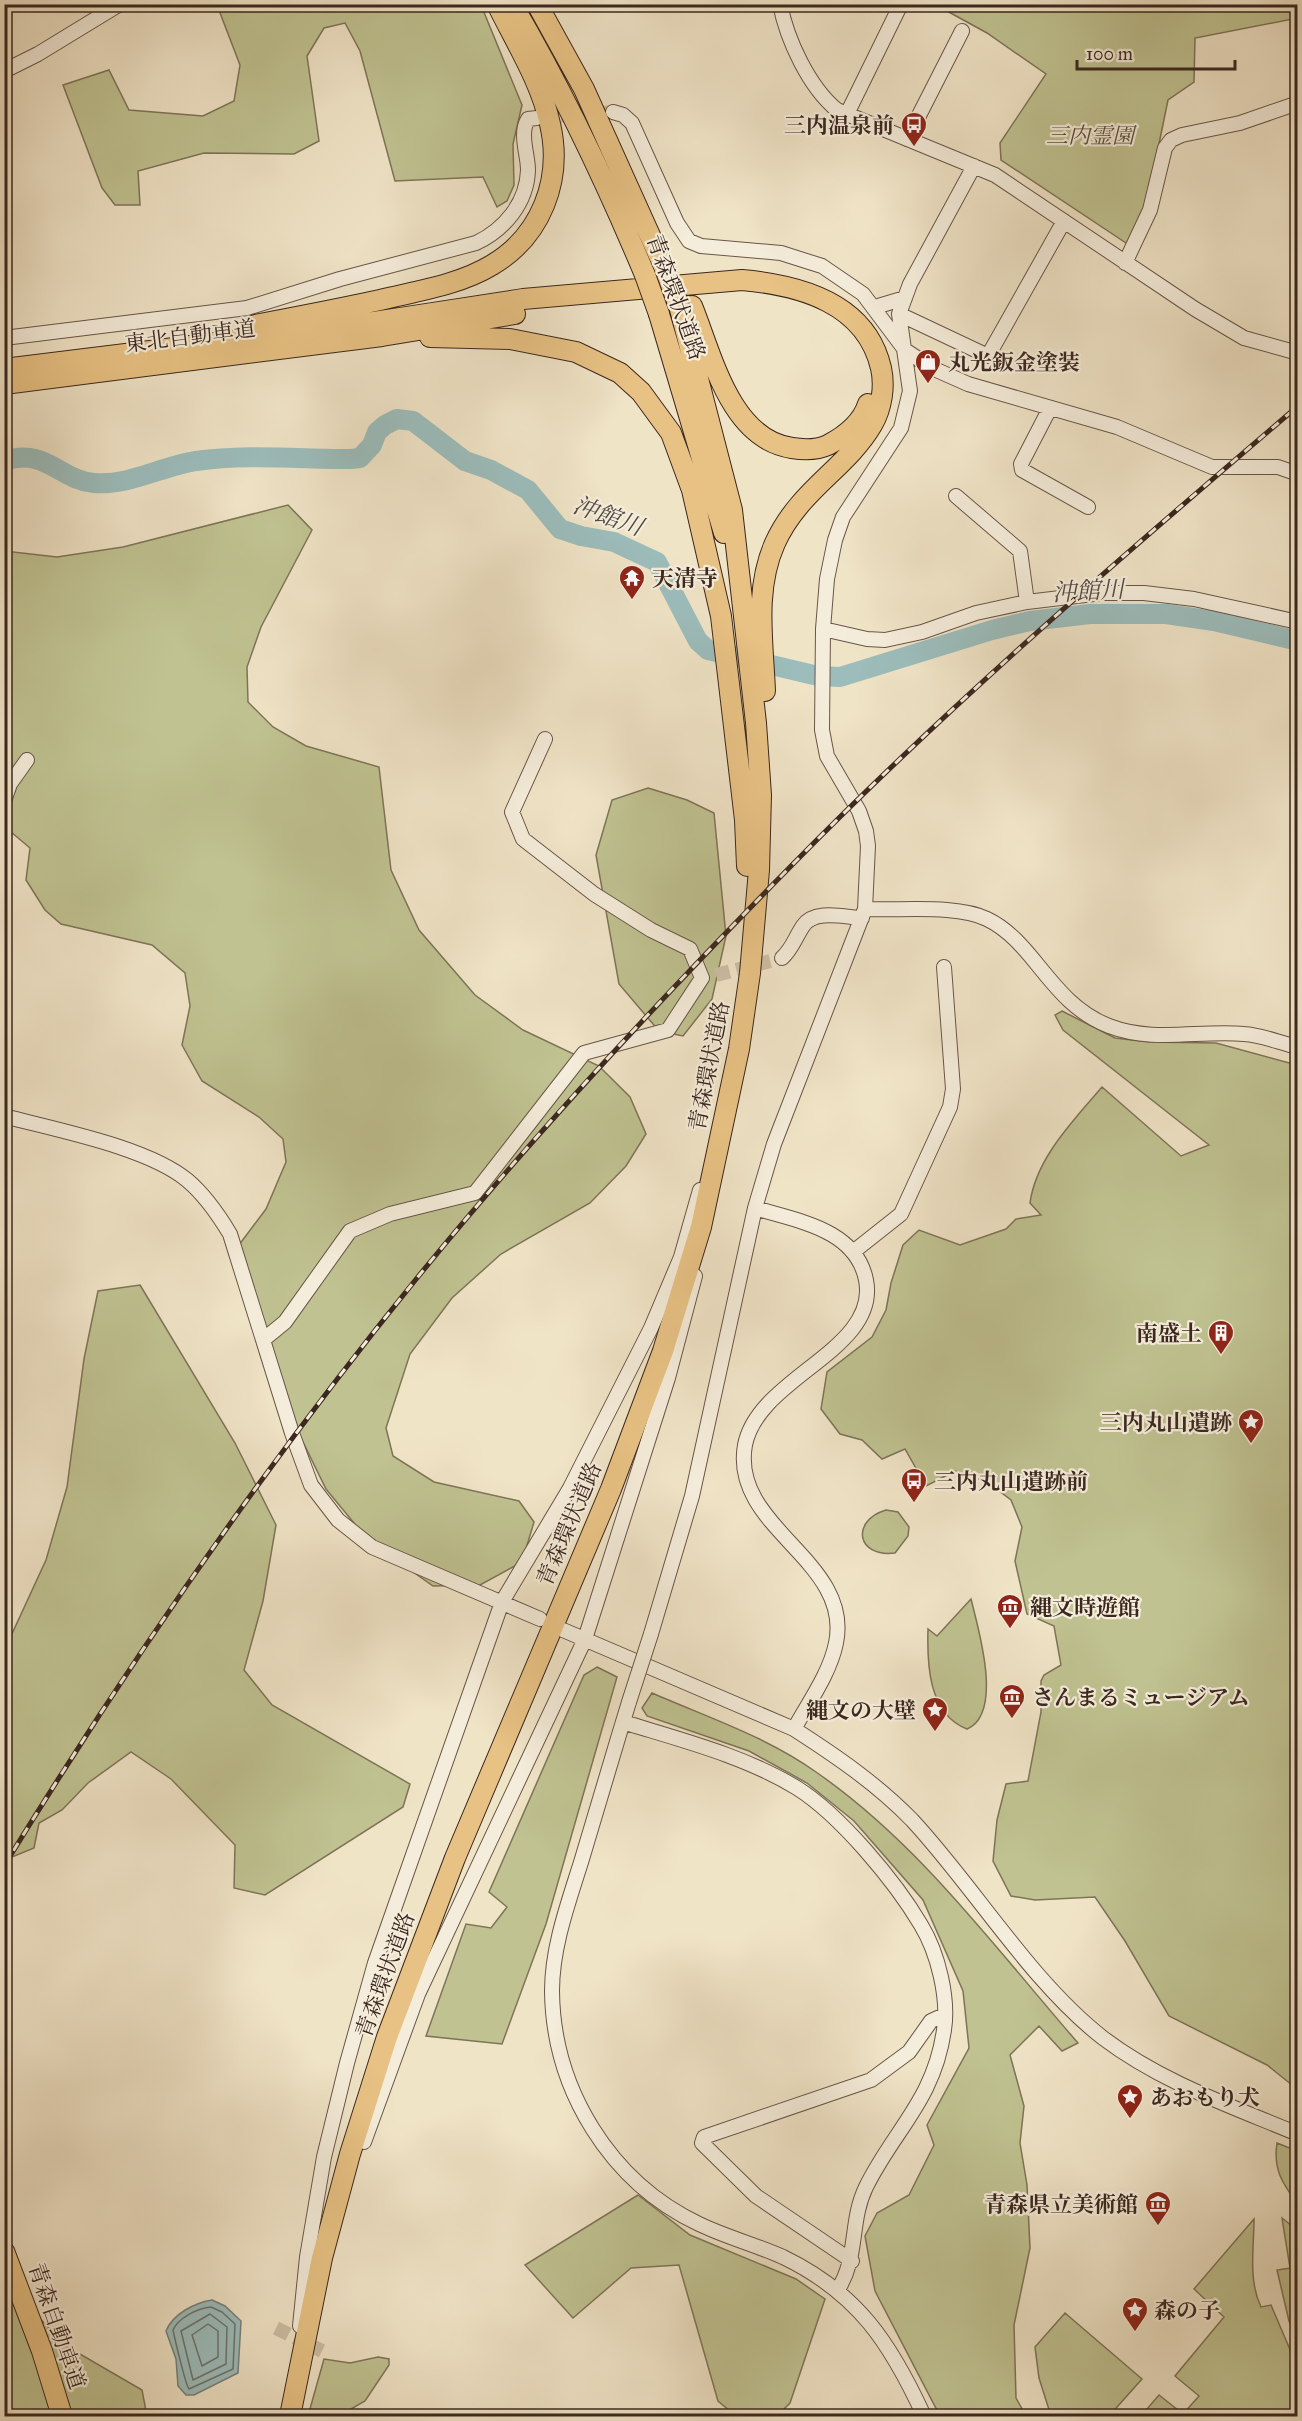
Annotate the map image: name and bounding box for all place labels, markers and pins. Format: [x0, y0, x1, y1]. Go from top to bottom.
bus stop icon: 三内温泉前 [899, 110, 929, 148]
place label: 三内温泉前 [784, 112, 894, 139]
shop icon: 丸光鈑金塗装 [913, 347, 943, 385]
place label: 丸光鈑金塗装 [948, 349, 1080, 376]
temple icon: 天清寺 [617, 563, 647, 601]
place label: 天清寺 [652, 565, 718, 592]
building icon: 南盛土 [1206, 1318, 1236, 1356]
place label: 南盛土 [1136, 1320, 1202, 1347]
place icon: 三内丸山遺跡 [1236, 1407, 1266, 1445]
place label: 三内丸山遺跡 [1100, 1409, 1232, 1436]
bus stop icon: 三内丸山遺跡前 [899, 1466, 929, 1504]
place label: 三内丸山遺跡前 [934, 1468, 1088, 1495]
museum icon: 縄文時遊館 [995, 1592, 1025, 1630]
place label: 縄文時遊館 [1030, 1594, 1140, 1621]
museum icon: さんまるミュージアム [997, 1682, 1027, 1720]
place label: さんまるミュージアム [1032, 1684, 1250, 1711]
place icon: 縄文の大壁 [920, 1695, 950, 1733]
place label: 縄文の大壁 [806, 1697, 916, 1724]
place icon: あおもり犬 [1115, 2082, 1145, 2120]
place label: あおもり犬 [1150, 2084, 1260, 2111]
museum icon: 青森県立美術館 [1143, 2189, 1173, 2227]
place label: 青森県立美術館 [984, 2191, 1138, 2218]
place icon: 森の子 [1120, 2295, 1150, 2333]
place label: 森の子 [1154, 2297, 1220, 2324]

